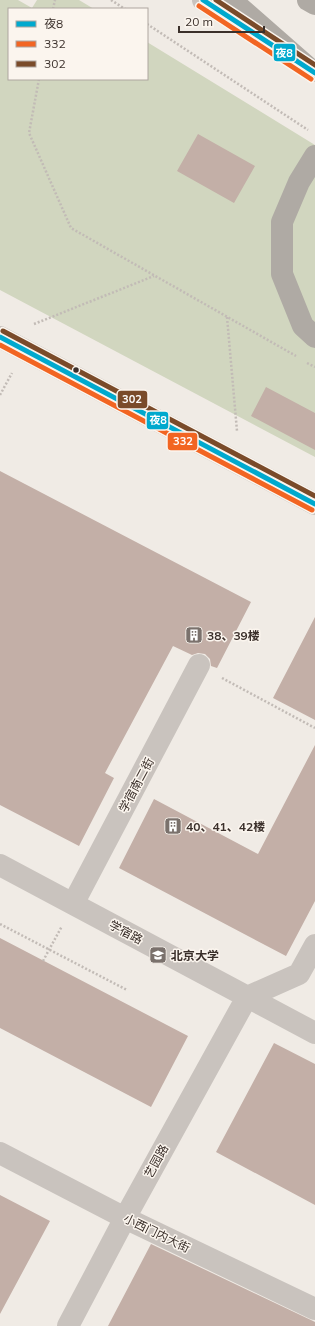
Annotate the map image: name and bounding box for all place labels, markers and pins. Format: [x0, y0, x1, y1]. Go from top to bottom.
unlabelled marker [71, 365, 81, 375]
building icon: 38、39楼 [184, 625, 204, 645]
place label: 38、39楼 [207, 628, 260, 643]
building icon: 40、41、42楼 [163, 816, 183, 836]
place label: 40、41、42楼 [186, 819, 265, 834]
school or university icon: 北京大学 [148, 945, 168, 965]
place label: 北京大学 [171, 948, 219, 963]

